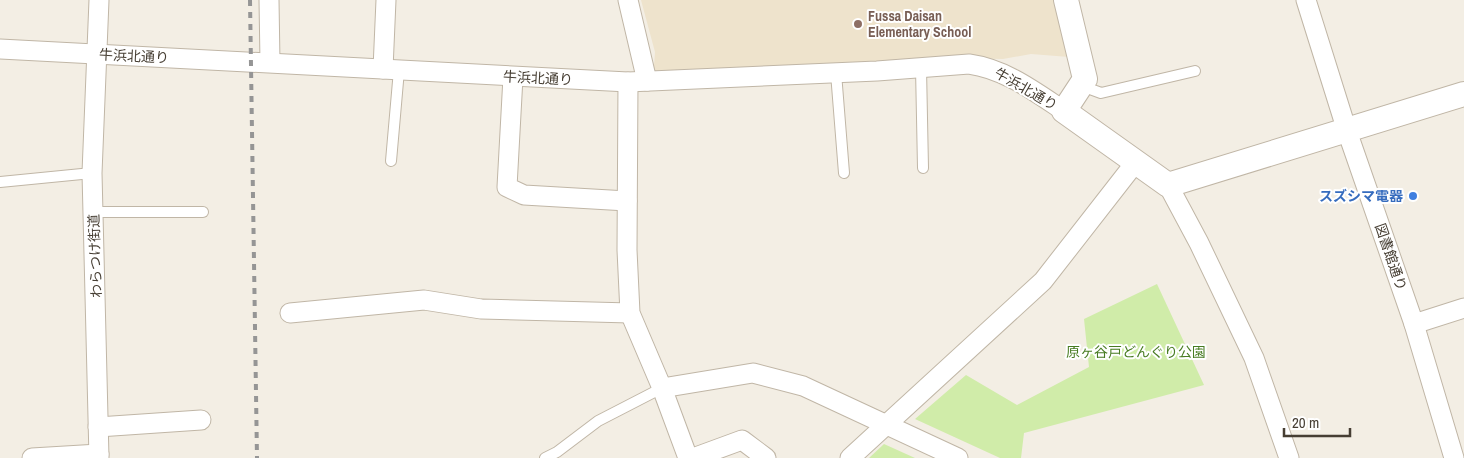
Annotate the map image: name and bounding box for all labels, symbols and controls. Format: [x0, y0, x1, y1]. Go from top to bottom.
place label: Fussa Daisan Elementary School [868, 7, 971, 41]
marker: Fussa Daisan Elementary School [852, 18, 864, 30]
street label: 牛浜北通り [99, 45, 169, 67]
street label: 牛浜北通り [991, 64, 1061, 114]
street label: 牛浜北通り [503, 67, 573, 89]
place label: スズシマ電器 [1319, 187, 1404, 205]
marker: スズシマ電器 [1407, 190, 1419, 202]
street label: わらつけ街道 [85, 214, 105, 298]
street label: 図書館通り [1371, 221, 1411, 293]
park label: 原ヶ谷戸どんぐり公園 [1066, 343, 1206, 361]
scale bar [1284, 406, 1350, 438]
text: 20 m [1292, 412, 1319, 433]

